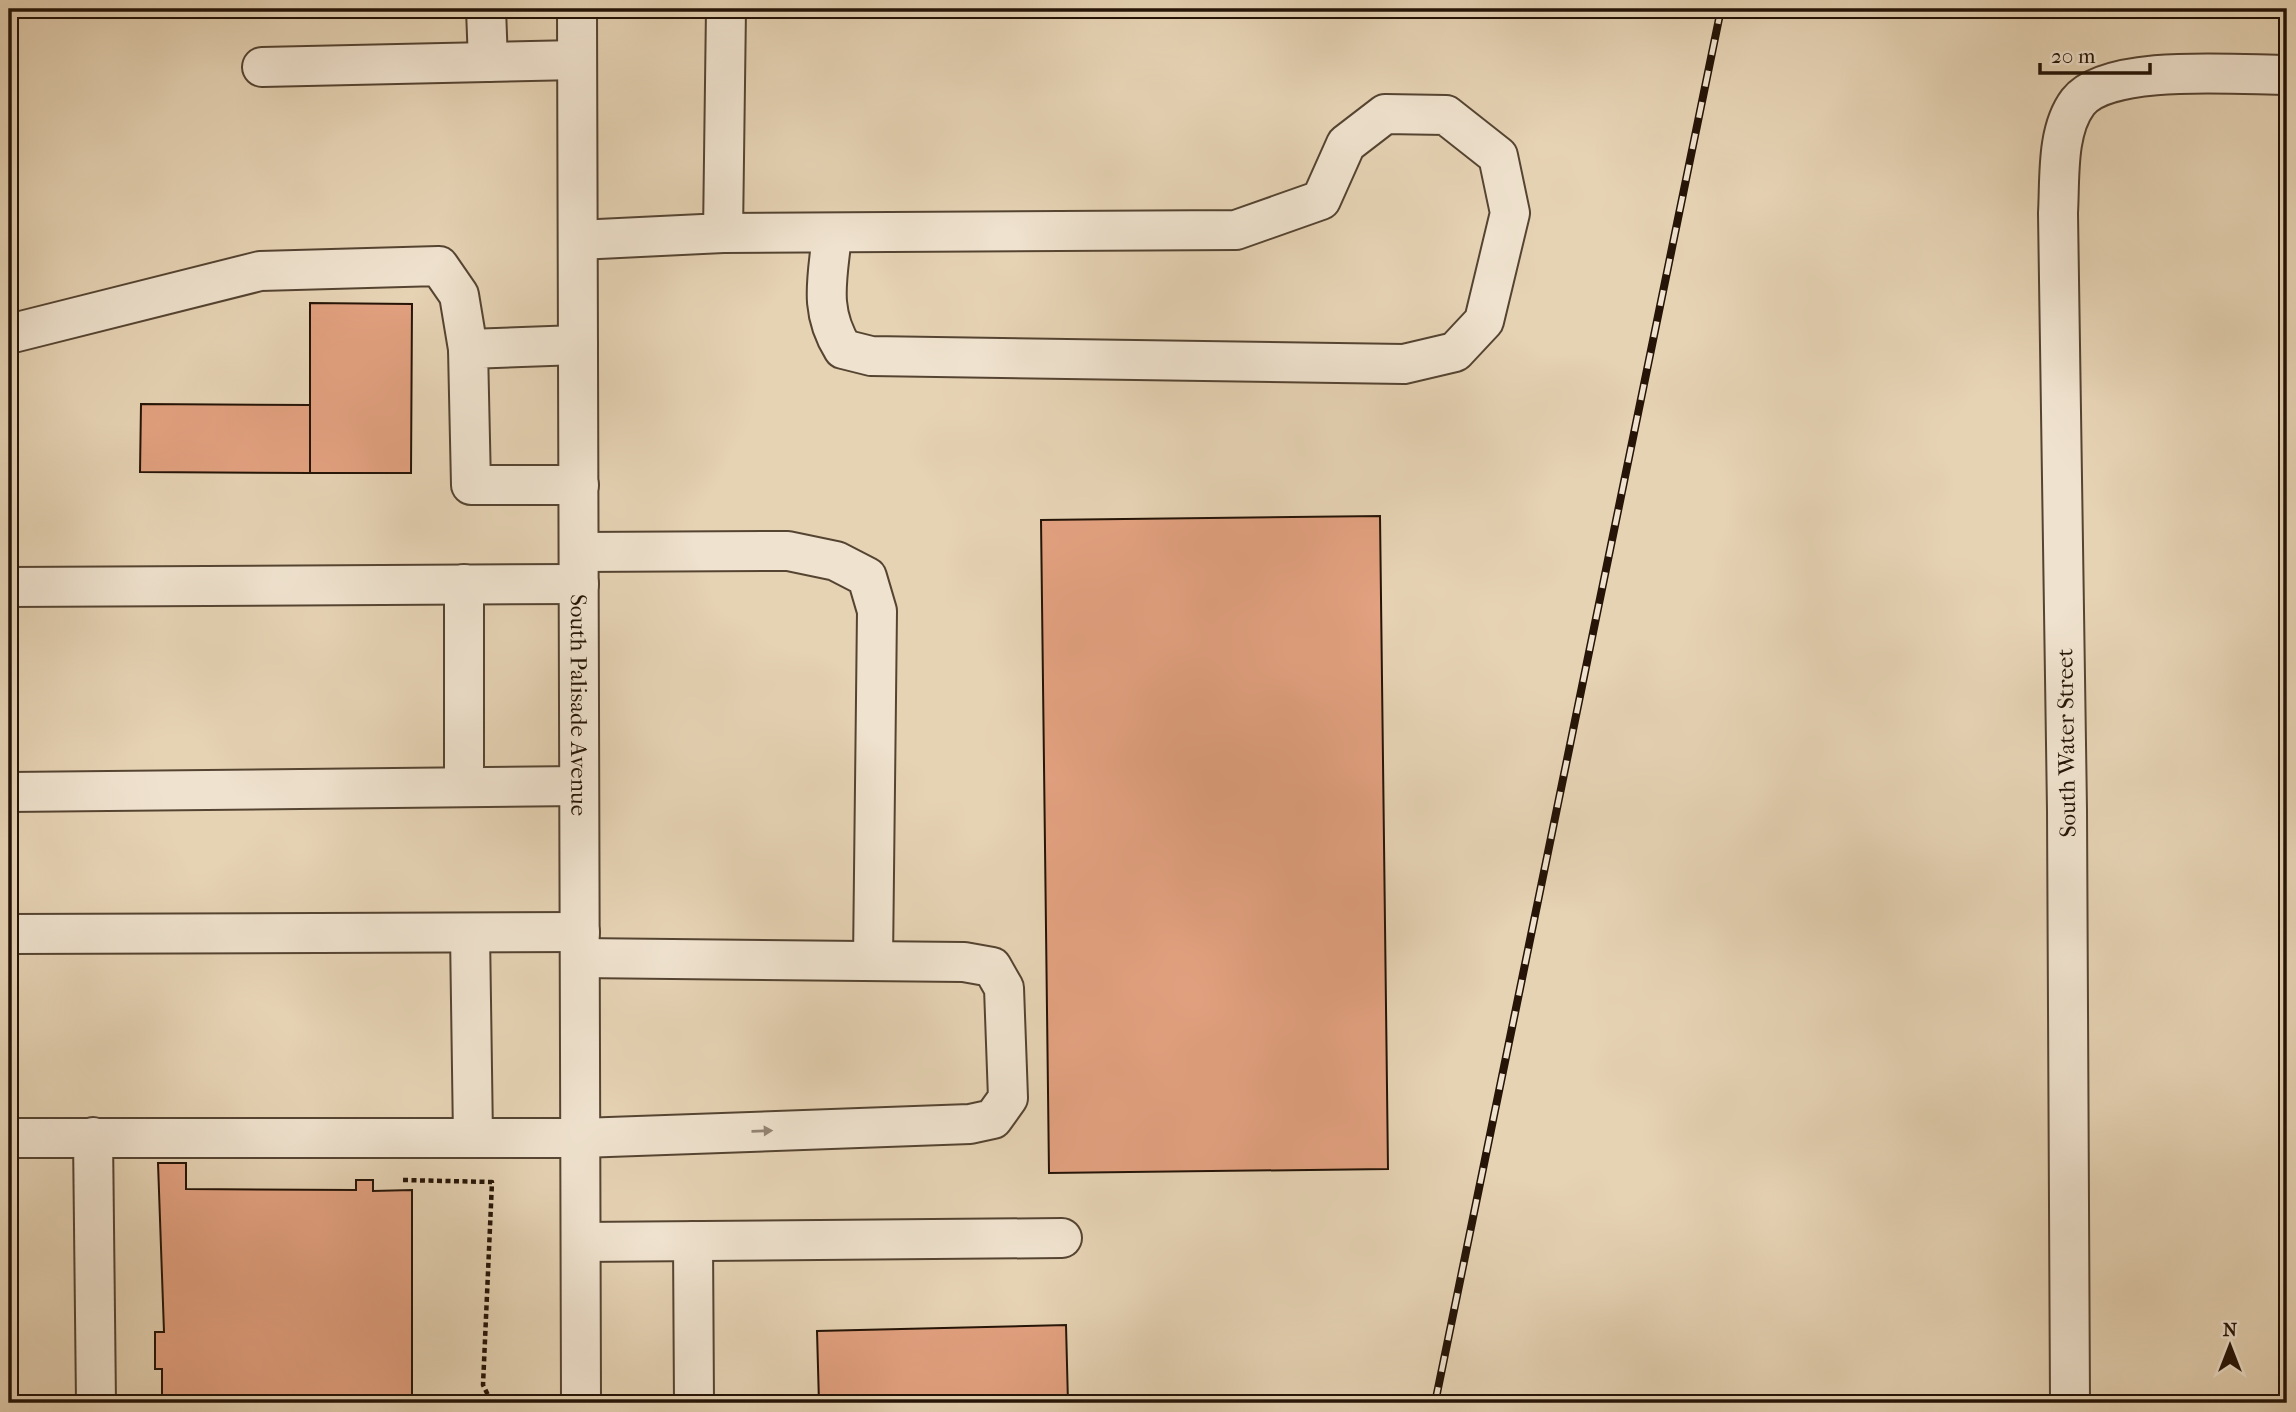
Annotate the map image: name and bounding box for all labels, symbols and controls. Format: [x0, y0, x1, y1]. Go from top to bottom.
scale bar [2040, 32, 2151, 76]
text: 20 m [2051, 44, 2096, 68]
street label: South Palisade Avenue [565, 594, 592, 816]
street label: South Water Street [2051, 648, 2082, 838]
one-way arrow [752, 1126, 774, 1137]
north arrow [2194, 1310, 2264, 1380]
text: N [2223, 1319, 2238, 1341]

